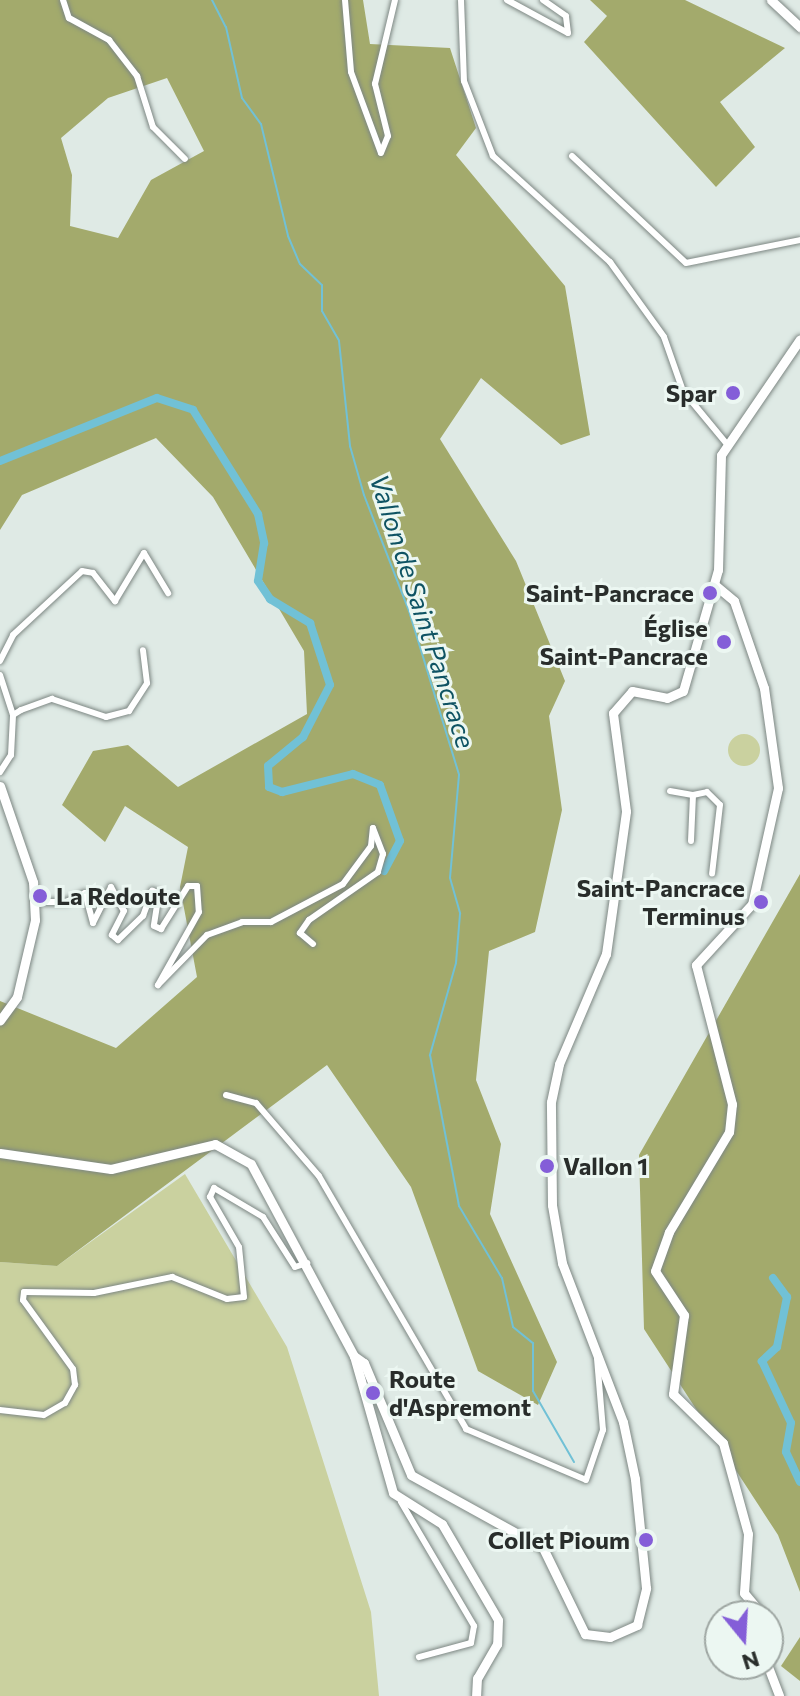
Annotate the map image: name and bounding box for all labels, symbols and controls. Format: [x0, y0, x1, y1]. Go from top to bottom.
place label: Spar [666, 379, 717, 407]
marker: Spar [724, 384, 742, 402]
water label: Vallon de Saint Pancrace [364, 470, 482, 752]
place label: Saint-Pancrace [526, 579, 694, 607]
marker: Saint-Pancrace [701, 584, 719, 602]
place label: Église Saint-Pancrace [540, 614, 708, 670]
marker: Église Saint-Pancrace [715, 633, 733, 651]
place label: Saint-Pancrace Terminus [577, 874, 745, 930]
place label: La Redoute [56, 882, 180, 910]
marker: La Redoute [31, 887, 49, 905]
marker: Saint-Pancrace Terminus [752, 893, 770, 911]
place label: Vallon 1 [563, 1152, 648, 1180]
marker: Vallon 1 [538, 1157, 556, 1175]
place label: Route d'Aspremont [389, 1365, 531, 1421]
marker: Route d'Aspremont [364, 1384, 382, 1402]
place label: Collet Pioum [488, 1526, 630, 1554]
marker: Collet Pioum [637, 1531, 655, 1549]
north arrow [704, 1600, 784, 1680]
text: N [739, 1646, 763, 1677]

